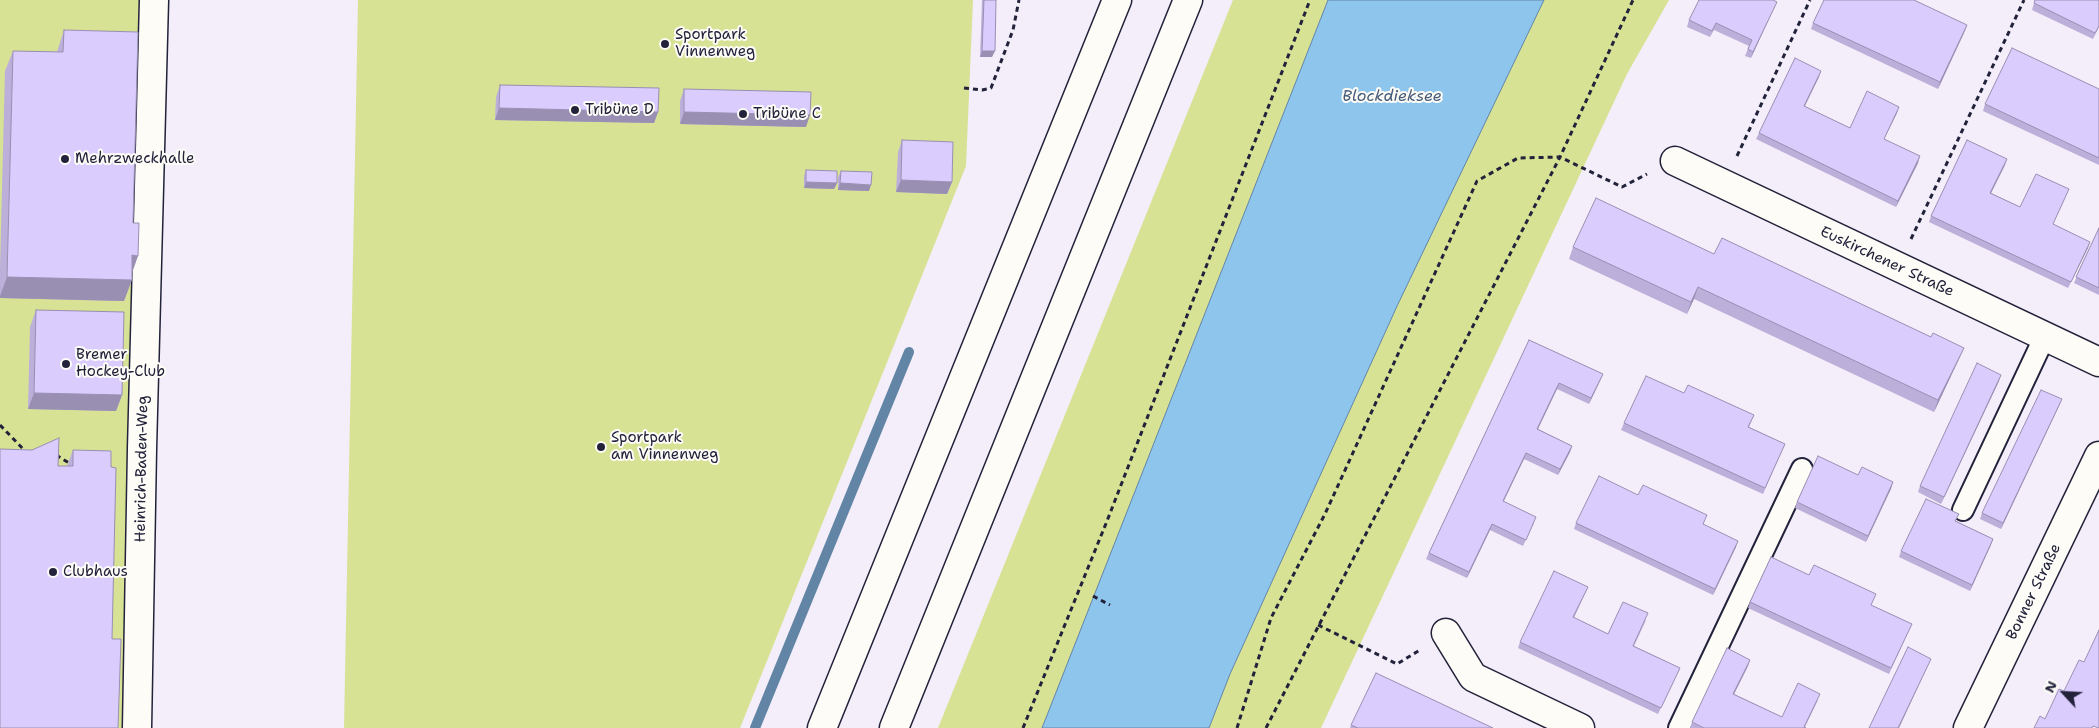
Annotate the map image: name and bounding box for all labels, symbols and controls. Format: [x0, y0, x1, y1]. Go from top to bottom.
place label: Sportpark Vinnenweg [675, 26, 755, 61]
marker: Sportpark Vinnenweg [659, 38, 671, 50]
water label: Blockdieksee [1342, 87, 1442, 107]
place label: Tribüne D [585, 101, 654, 119]
marker: Tribüne D [569, 104, 581, 116]
place label: Tribüne C [753, 105, 821, 123]
marker: Tribüne C [737, 108, 749, 120]
place label: Mehrzweckhalle [75, 150, 195, 168]
marker: Mehrzweckhalle [59, 153, 71, 165]
street label: Euskirchener Straße [1817, 223, 1957, 301]
place label: Bremer Hockey-Club [76, 346, 165, 381]
marker: Bremer Hockey-Club [60, 358, 72, 370]
street label: Heinrich-Baden-Weg [132, 395, 152, 543]
place label: Sportpark am Vinnenweg [611, 429, 719, 464]
marker: Sportpark am Vinnenweg [595, 441, 607, 453]
street label: Bonner Straße [2003, 541, 2065, 643]
place label: Clubhaus [63, 563, 128, 581]
marker: Clubhaus [47, 566, 59, 578]
north arrow [2039, 668, 2089, 718]
text: N [2040, 678, 2061, 695]

